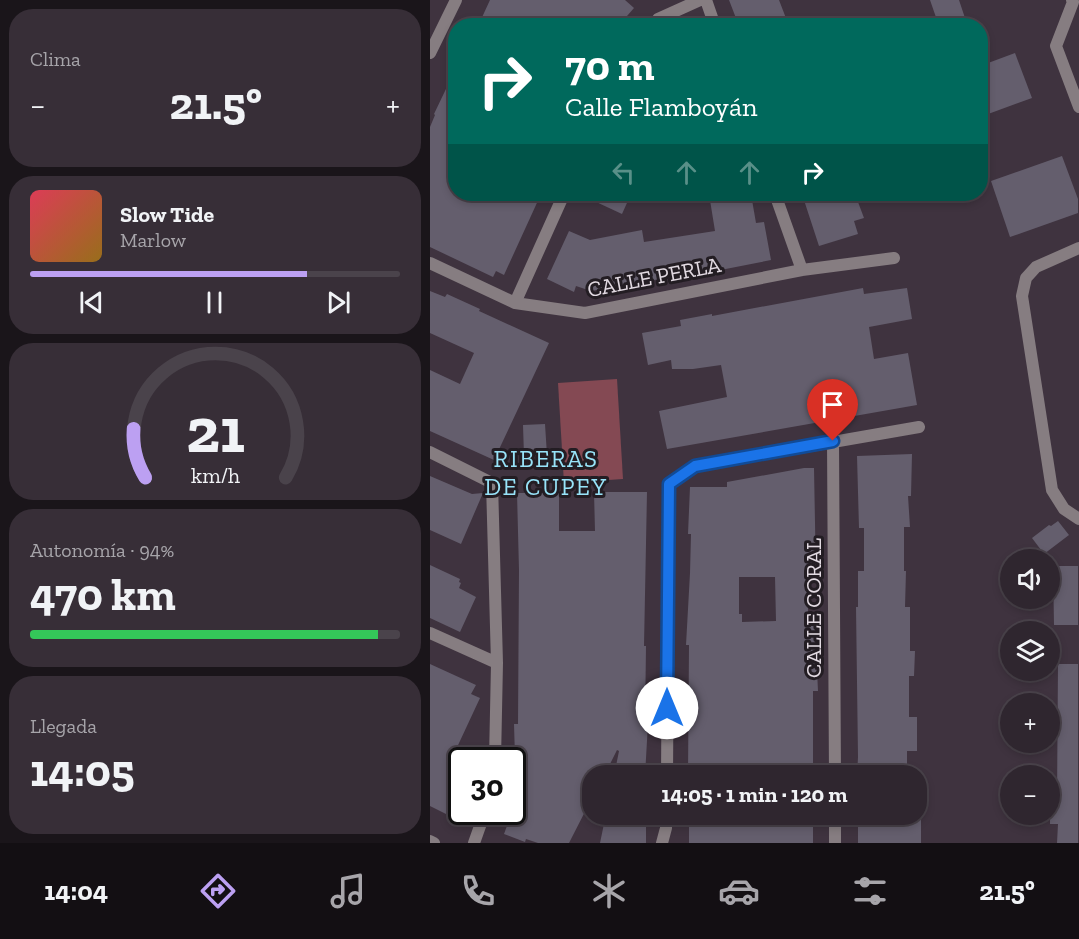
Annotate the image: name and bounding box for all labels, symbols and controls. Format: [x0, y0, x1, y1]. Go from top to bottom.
text: 70 m [565, 40, 655, 91]
icon: right [466, 42, 544, 120]
text: Clima [30, 47, 81, 71]
text: 21.5° [170, 77, 262, 131]
text: − [30, 85, 45, 124]
text: + [386, 85, 400, 124]
text: Calle Flamboyán [565, 91, 757, 123]
icon: left [607, 156, 640, 189]
icon: ahead [670, 156, 703, 189]
icon: ahead [733, 156, 766, 189]
icon: right [796, 156, 829, 189]
text: Slow Tide [120, 201, 214, 228]
text: Marlow [120, 228, 186, 252]
street label: CALLE PERLA [585, 251, 724, 303]
icon: previous [75, 286, 108, 319]
icon: pause [198, 286, 231, 319]
icon: next [322, 286, 355, 319]
pin [807, 379, 858, 441]
icon: arrive [816, 388, 849, 421]
text: 21 [186, 394, 244, 469]
district label: RIBERAS DE CUPEY [484, 444, 608, 501]
text: km/h [191, 464, 239, 489]
text: Autonomía · 94% [30, 538, 174, 562]
street label: CALLE CORAL [800, 538, 827, 678]
map controls [1000, 549, 1060, 825]
button: sound [1000, 549, 1060, 609]
text: 470 km [30, 568, 176, 622]
button: layers [1000, 621, 1060, 681]
position arrow [635, 676, 699, 740]
button: + [1000, 693, 1060, 753]
text: Llegada [30, 714, 97, 738]
text: 14:05 [30, 744, 134, 798]
speed limit sign: 30 [448, 747, 526, 825]
button: − [1000, 765, 1060, 825]
text: 14:05 · 1 min · 120 m [661, 781, 848, 808]
icon: directions [197, 870, 239, 912]
icon: music [327, 870, 369, 912]
icon: phone [457, 870, 499, 912]
icon: climate [588, 870, 630, 912]
icon: car [718, 870, 760, 912]
icon: filters [849, 870, 891, 912]
text: 14:04 [44, 875, 108, 907]
text: 21.5° [979, 875, 1035, 907]

